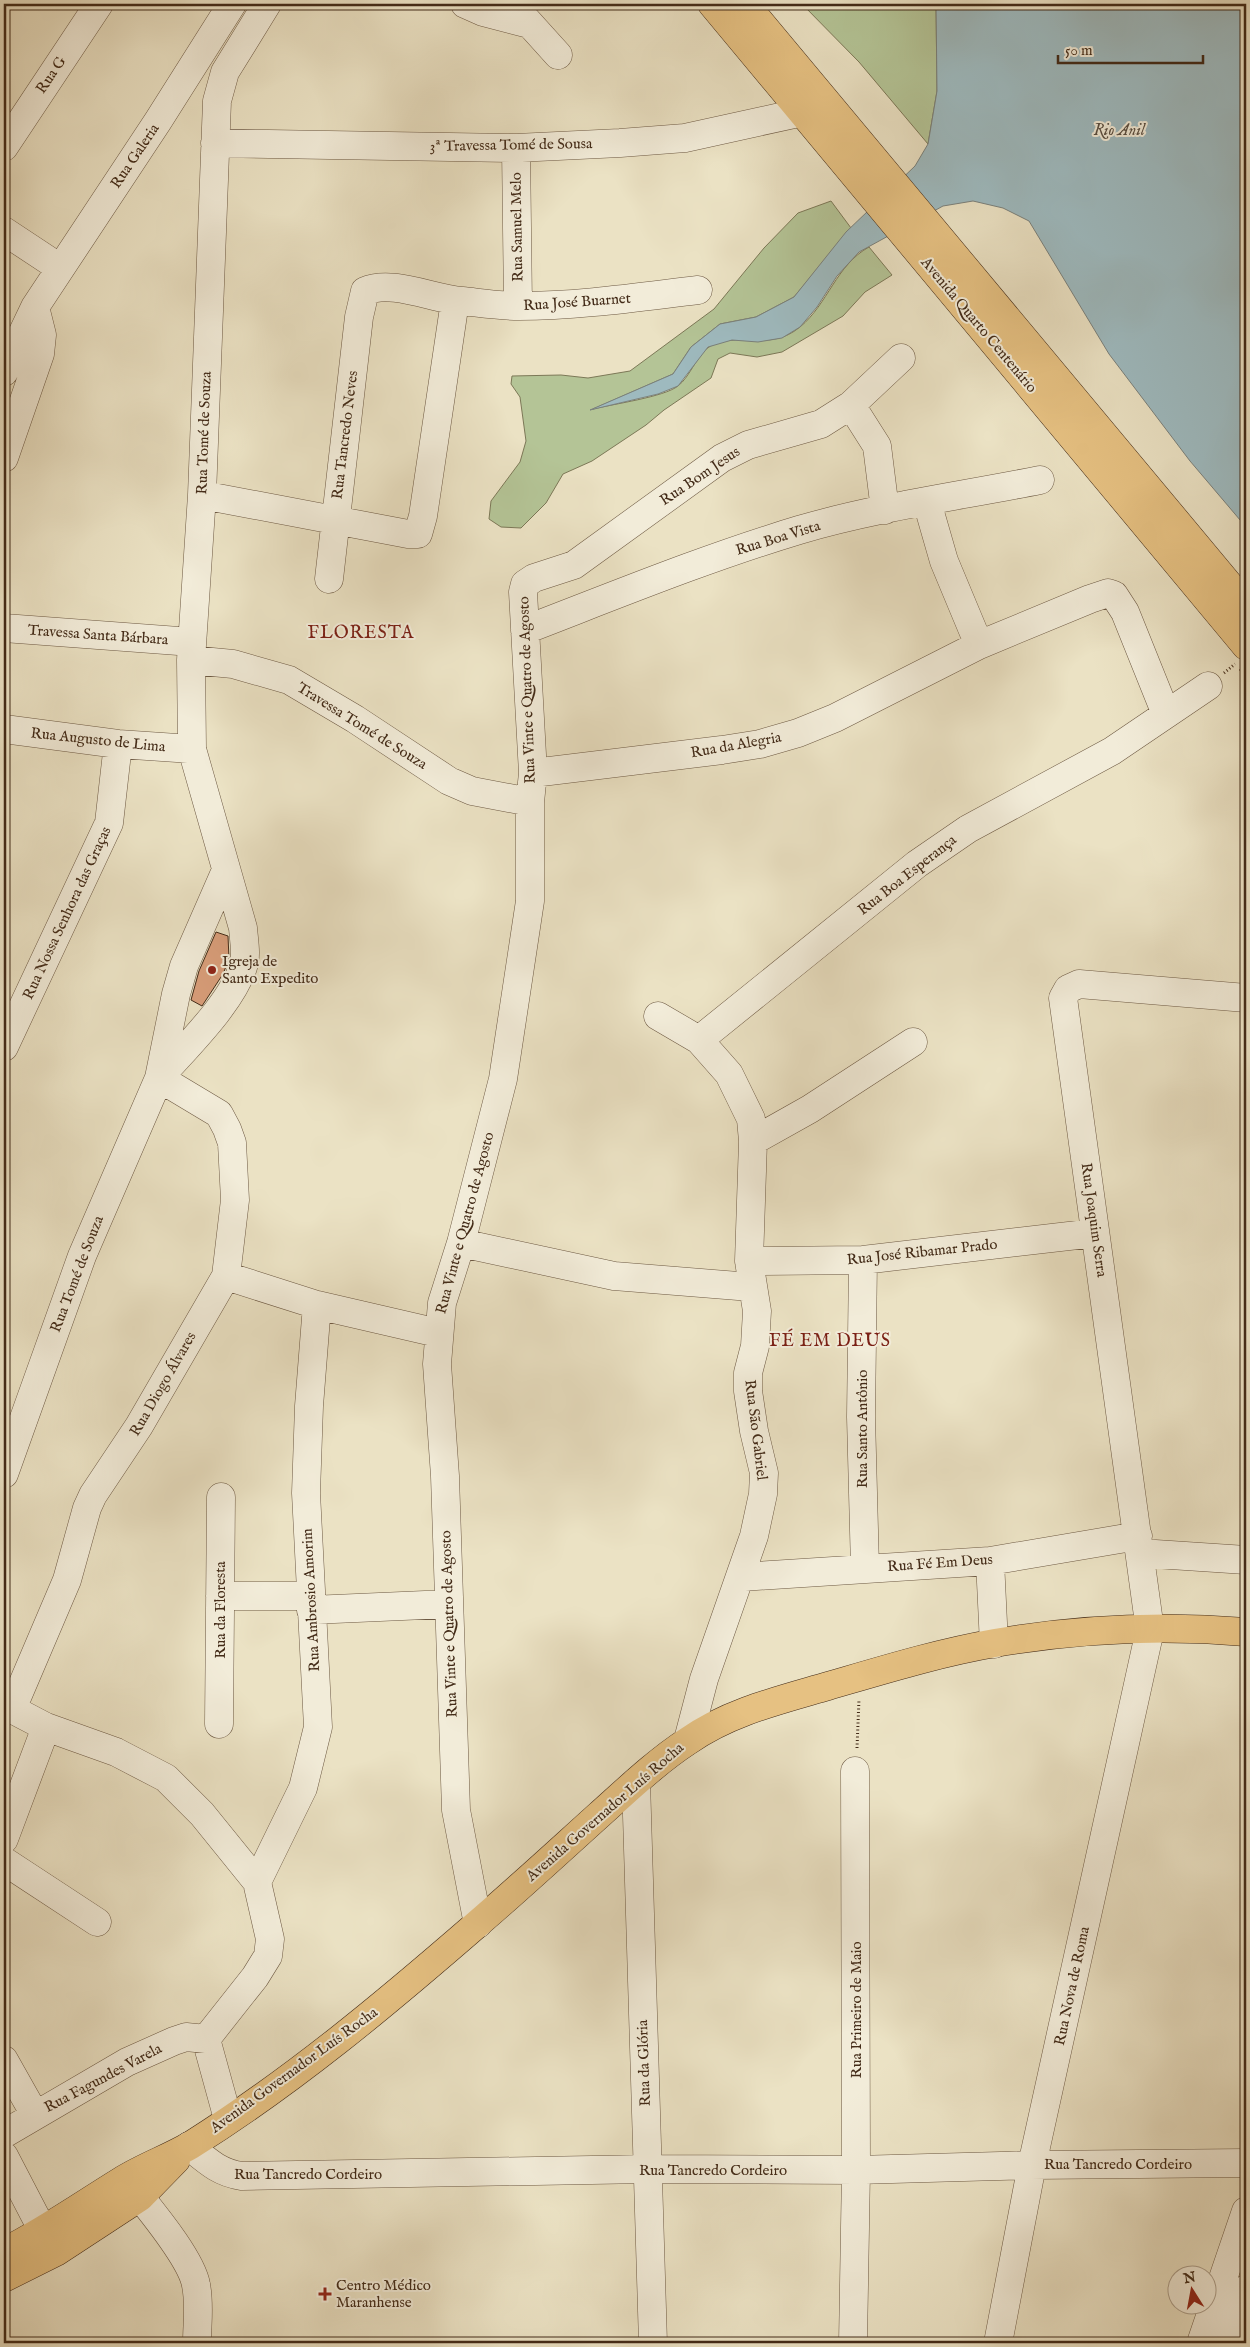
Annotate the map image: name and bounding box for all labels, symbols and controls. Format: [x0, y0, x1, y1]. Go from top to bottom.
scale bar [1058, 32, 1202, 64]
text: 50 m [1065, 41, 1093, 60]
street label: Rua G [32, 53, 70, 97]
street label: Rua Galeria [106, 120, 164, 192]
water label: Rio Anil [1093, 121, 1146, 141]
street label: 3ª Travessa Tomé de Sousa [429, 134, 593, 156]
street label: Rua Samuel Melo [507, 172, 527, 282]
street label: Avenida Quarto Centenário [916, 253, 1041, 397]
street label: Rua José Buarnet [523, 289, 631, 315]
street label: Rua Tancredo Neves [328, 370, 362, 500]
street label: Rua Tomé de Souza [192, 371, 216, 495]
street label: Rua Bom Jesus [656, 442, 744, 510]
street label: Rua Boa Vista [733, 516, 823, 560]
street label: Rua Vinte e Quatro de Agosto [514, 596, 540, 784]
street label: Travessa Santa Bárbara [27, 621, 169, 649]
district label: FLORESTA [307, 622, 415, 645]
street label: Travessa Tomé de Souza [293, 678, 431, 774]
street label: Rua Augusto de Lima [30, 723, 167, 757]
street label: Rua da Alegria [689, 728, 783, 762]
street label: Rua Nossa Senhora das Graças [19, 823, 115, 1003]
street label: Rua Boa Esperança [854, 830, 961, 919]
place label: Igreja de Santo Expedito [222, 952, 318, 988]
marker: Igreja de Santo Expedito [206, 964, 218, 976]
street label: Rua Vinte e Quatro de Agosto [432, 1130, 498, 1316]
street label: Rua Joaquim Serra [1077, 1162, 1112, 1279]
street label: Rua Tomé de Souza [46, 1213, 108, 1335]
street label: Rua José Ribamar Prado [846, 1235, 998, 1269]
district label: FÉ EM DEUS [769, 1328, 891, 1353]
street label: Rua Diogo Álvares [125, 1329, 201, 1439]
street label: Rua Santo Antônio [853, 1370, 872, 1488]
street label: Rua São Gabriel [740, 1379, 772, 1482]
street label: Rua Ambrosio Amorim [298, 1527, 324, 1672]
street label: Rua Vinte e Quatro de Agosto [436, 1530, 462, 1718]
street label: Rua Fé Em Deus [887, 1550, 993, 1576]
street label: Rua da Floresta [211, 1561, 230, 1659]
street label: Avenida Governador Luís Rocha [522, 1738, 688, 1886]
street label: Rua Nova de Roma [1050, 1924, 1094, 2047]
street label: Rua Primeiro de Maio [847, 1941, 866, 2079]
street label: Avenida Governador Luís Rocha [206, 2003, 382, 2138]
street label: Rua da Glória [633, 2019, 655, 2107]
street label: Rua Fagundes Varela [41, 2039, 165, 2117]
street label: Rua Tancredo Cordeiro [1044, 2155, 1192, 2174]
street label: Rua Tancredo Cordeiro [639, 2161, 787, 2180]
street label: Rua Tancredo Cordeiro [234, 2165, 382, 2184]
north arrow [1168, 2264, 1218, 2314]
text: N [1181, 2268, 1197, 2288]
place label: Centro Médico Maranhense [336, 2276, 431, 2312]
marker: Centro Médico Maranhense [318, 2287, 332, 2301]

